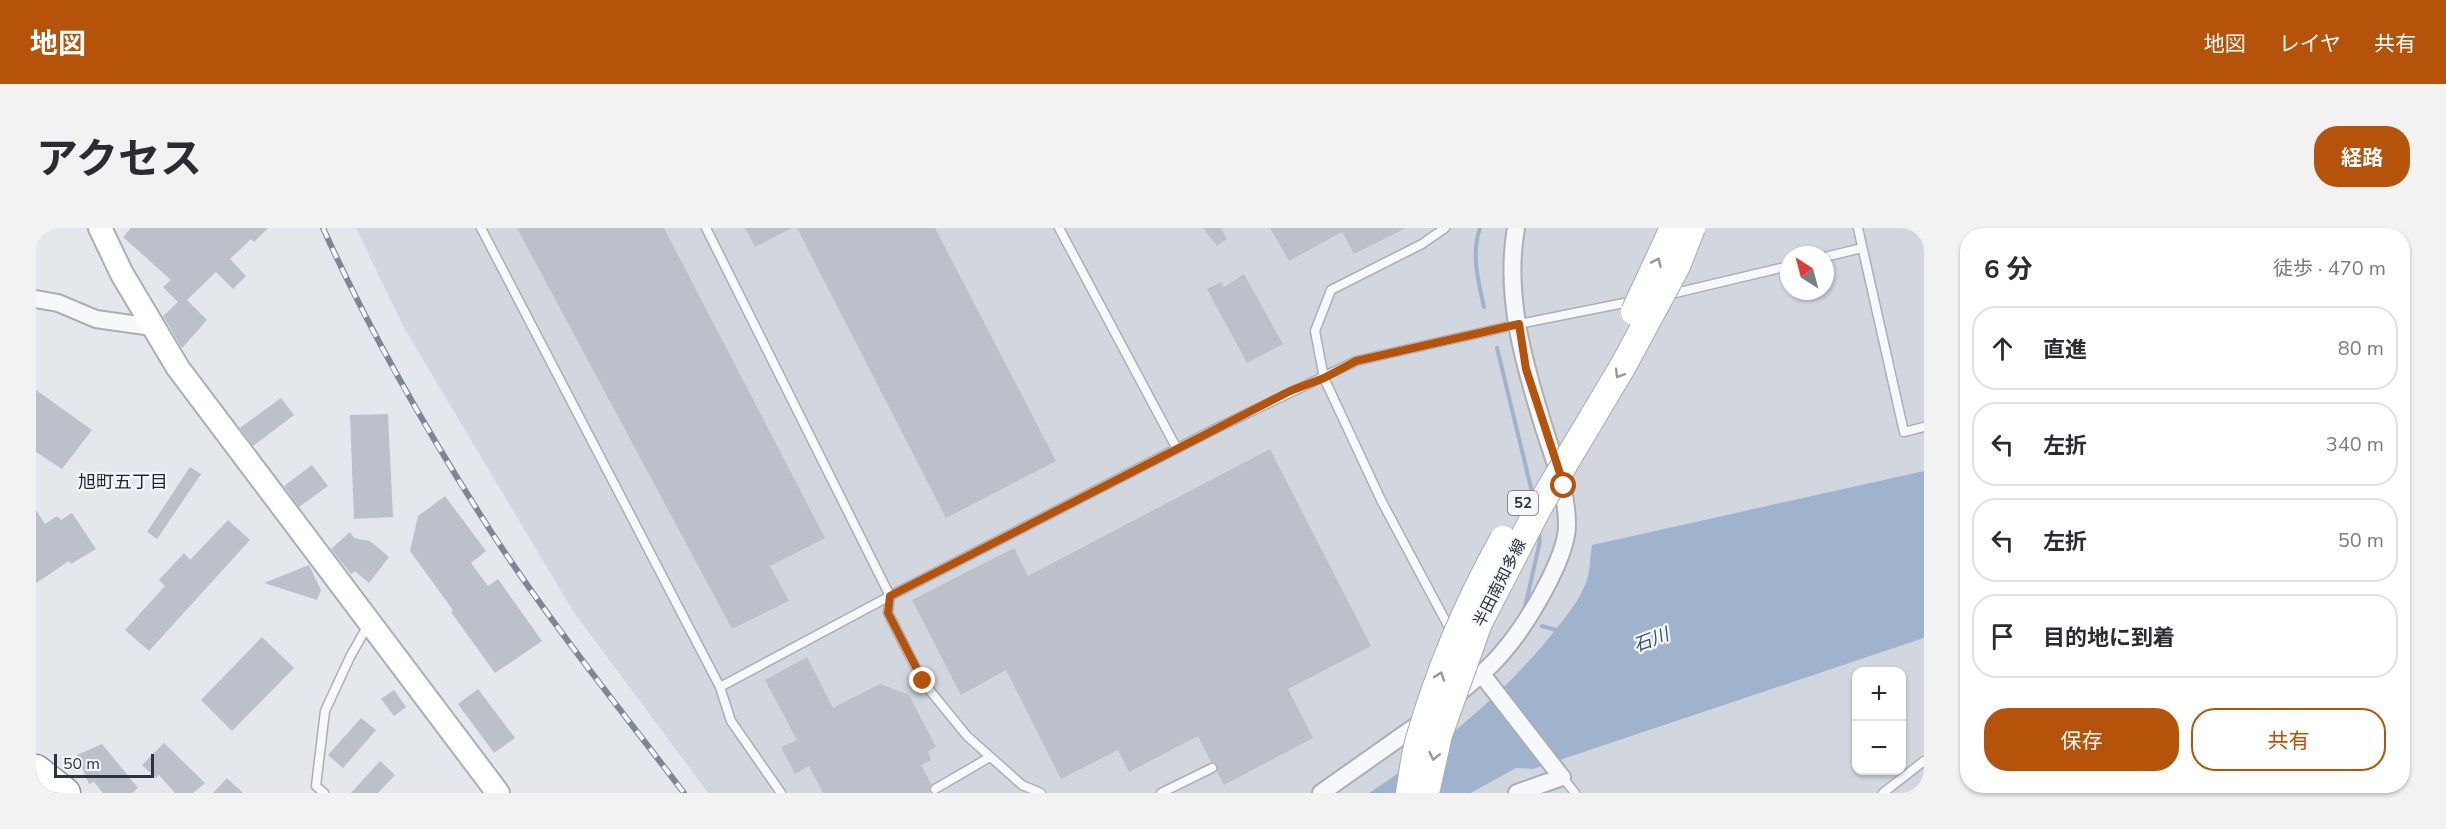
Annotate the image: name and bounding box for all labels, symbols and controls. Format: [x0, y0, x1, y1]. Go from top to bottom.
text: 地図 [30, 25, 86, 63]
text: 地図 [2204, 30, 2246, 58]
text: レイヤ [2279, 30, 2341, 58]
text: 共有 [2374, 30, 2416, 58]
button: 経路 [2314, 126, 2410, 187]
text: アクセス [36, 131, 202, 188]
north arrow [1780, 246, 1834, 300]
text: 6 分 [1984, 252, 2033, 287]
text: 徒歩 · 470 m [2273, 255, 2386, 282]
one-way arrow [1650, 258, 1662, 269]
icon: ahead [1986, 332, 2019, 365]
text: 直進 [2043, 335, 2087, 365]
text: 80 m [2338, 335, 2384, 362]
one-way arrow [1614, 368, 1626, 378]
icon: left [1986, 428, 2019, 461]
text: 左折 [2043, 431, 2087, 461]
text: 340 m [2326, 431, 2384, 458]
district label: 旭町五丁目 [78, 470, 168, 494]
route start [1550, 472, 1576, 498]
road number: 52 [1508, 491, 1538, 515]
icon: left [1986, 524, 2019, 557]
text: 左折 [2043, 527, 2087, 557]
text: 50 m [2338, 527, 2384, 554]
street label: 半田南知多線 [1468, 535, 1532, 631]
icon: arrive [1986, 620, 2019, 653]
water label: 石川 [1630, 622, 1674, 658]
text: 目的地に到着 [2043, 623, 2175, 653]
route end [909, 667, 935, 693]
map controls [1852, 667, 1906, 775]
button: + [1852, 667, 1906, 721]
one-way arrow [1433, 671, 1446, 682]
button: 保存 [1984, 708, 2179, 771]
button: 共有 [2191, 708, 2386, 771]
button: − [1852, 721, 1906, 775]
scale bar [54, 751, 154, 778]
one-way arrow [1429, 751, 1442, 761]
text: 50 m [63, 753, 100, 775]

